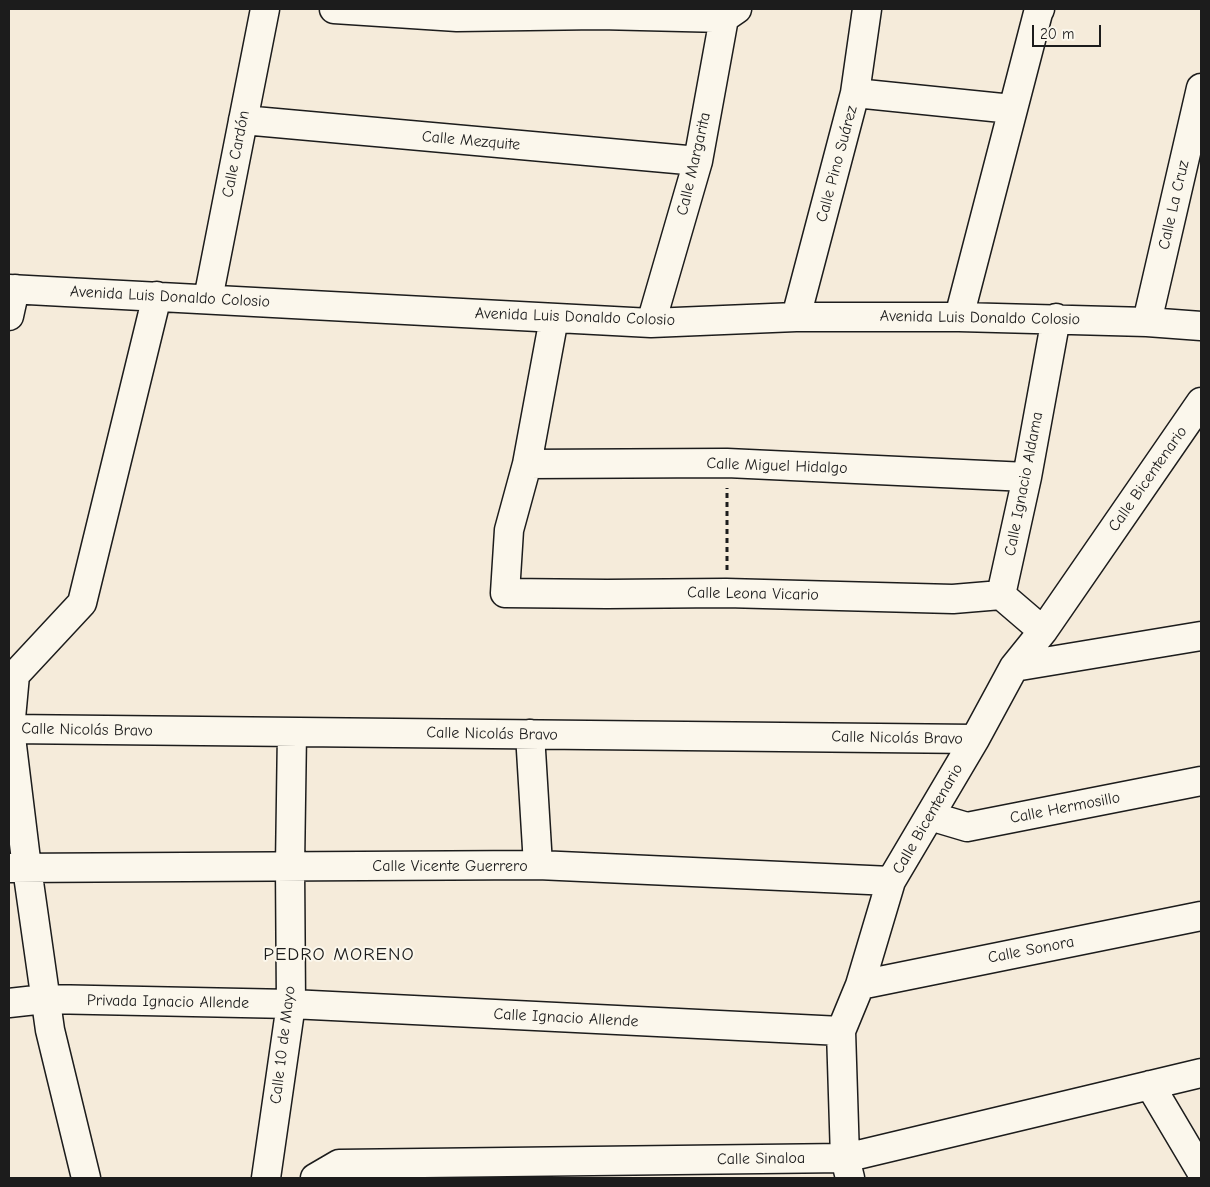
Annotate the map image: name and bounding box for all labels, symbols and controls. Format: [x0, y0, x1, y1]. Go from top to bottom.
scale bar [1035, 15, 1104, 47]
text: 20 m [1040, 25, 1074, 43]
street label: Calle Pino Suárez [812, 104, 862, 224]
street label: Calle Cardón [218, 109, 254, 199]
street label: Calle Margarita [673, 111, 715, 217]
street label: Calle Mezquite [421, 127, 521, 155]
street label: Calle La Cruz [1154, 158, 1194, 252]
street label: Avenida Luis Donaldo Colosio [70, 282, 270, 312]
street label: Avenida Luis Donaldo Colosio [475, 304, 675, 330]
street label: Avenida Luis Donaldo Colosio [880, 307, 1080, 329]
street label: Calle Ignacio Aldama [1001, 410, 1047, 558]
street label: Calle Bicentenario [1105, 423, 1191, 535]
street label: Calle Miguel Hidalgo [706, 454, 848, 478]
street label: Calle Leona Vicario [687, 583, 819, 605]
street label: Calle Nicolás Bravo [21, 719, 153, 741]
street label: Calle Nicolás Bravo [426, 723, 558, 745]
street label: Calle Nicolás Bravo [831, 727, 963, 749]
street label: Calle Bicentenario [889, 760, 967, 878]
street label: Calle Hermosillo [1008, 788, 1122, 828]
street label: Calle Vicente Guerrero [372, 856, 528, 876]
street label: Calle Sonora [986, 932, 1076, 968]
district label: PEDRO MORENO [262, 944, 416, 966]
street label: Calle 10 de Mayo [266, 985, 300, 1105]
street label: Privada Ignacio Allende [87, 991, 249, 1013]
street label: Calle Ignacio Allende [493, 1005, 639, 1031]
street label: Calle Sinaloa [717, 1149, 805, 1169]

